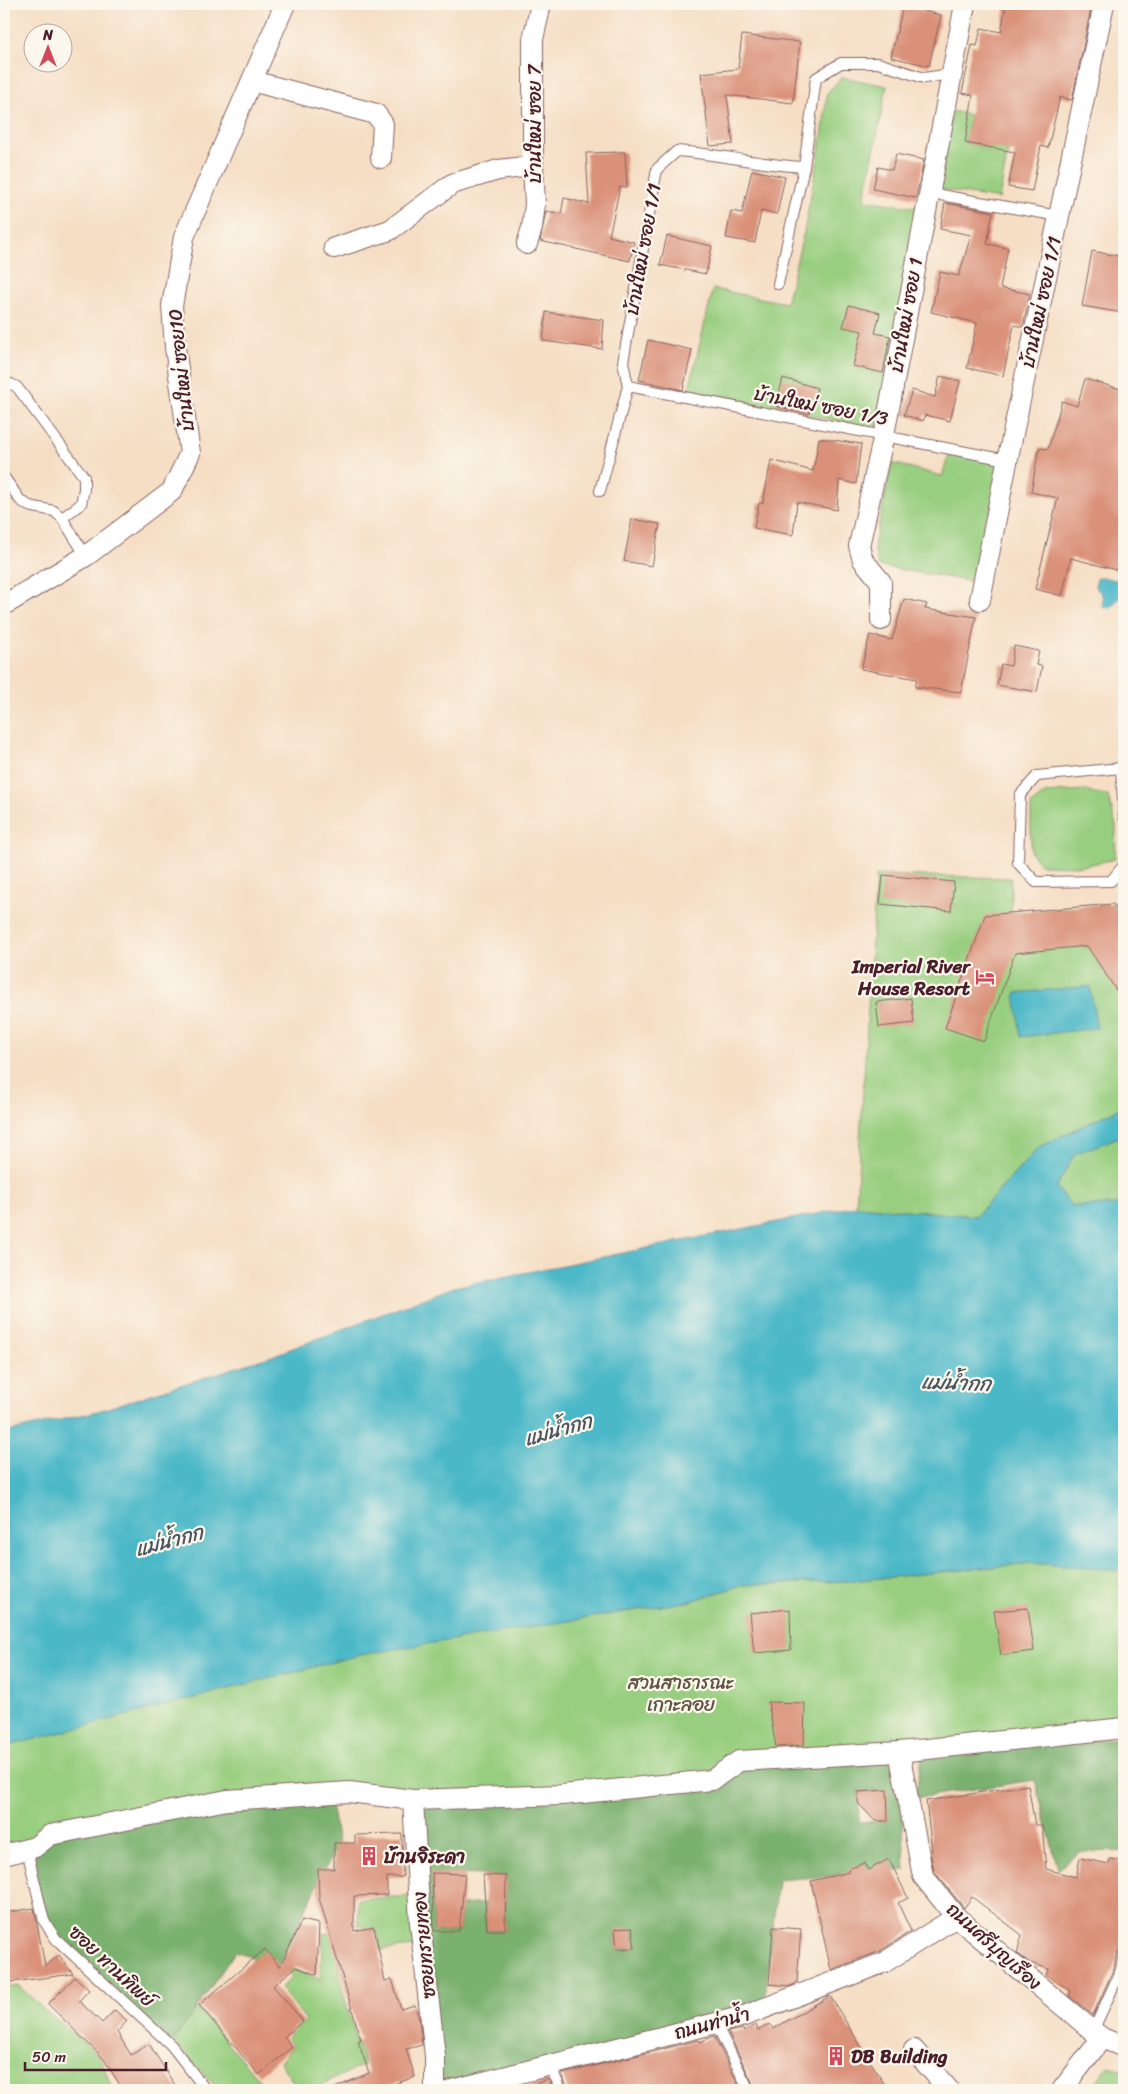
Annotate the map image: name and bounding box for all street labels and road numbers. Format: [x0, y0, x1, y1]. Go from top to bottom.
street label: บ้านใหม่ ซอย 7 [518, 64, 551, 183]
street label: บ้านใหม่ ซอย 1/1 [615, 180, 671, 318]
street label: บ้านใหม่ ซอย 1/1 [1011, 233, 1071, 371]
street label: บ้านใหม่ ซอย 1 [880, 255, 932, 375]
street label: บ้านใหม่ ซอย10 [158, 307, 204, 433]
street label: บ้านใหม่ ซอย 1/3 [751, 377, 891, 435]
street label: ซอยทรายทอง [403, 1890, 445, 2000]
street label: ถนนศรีบุญเรือง [939, 1894, 1050, 1998]
street label: ซอย ทานทิพย์ [61, 1917, 165, 2017]
street label: ถนนท่าน้ำ [670, 1997, 754, 2049]

